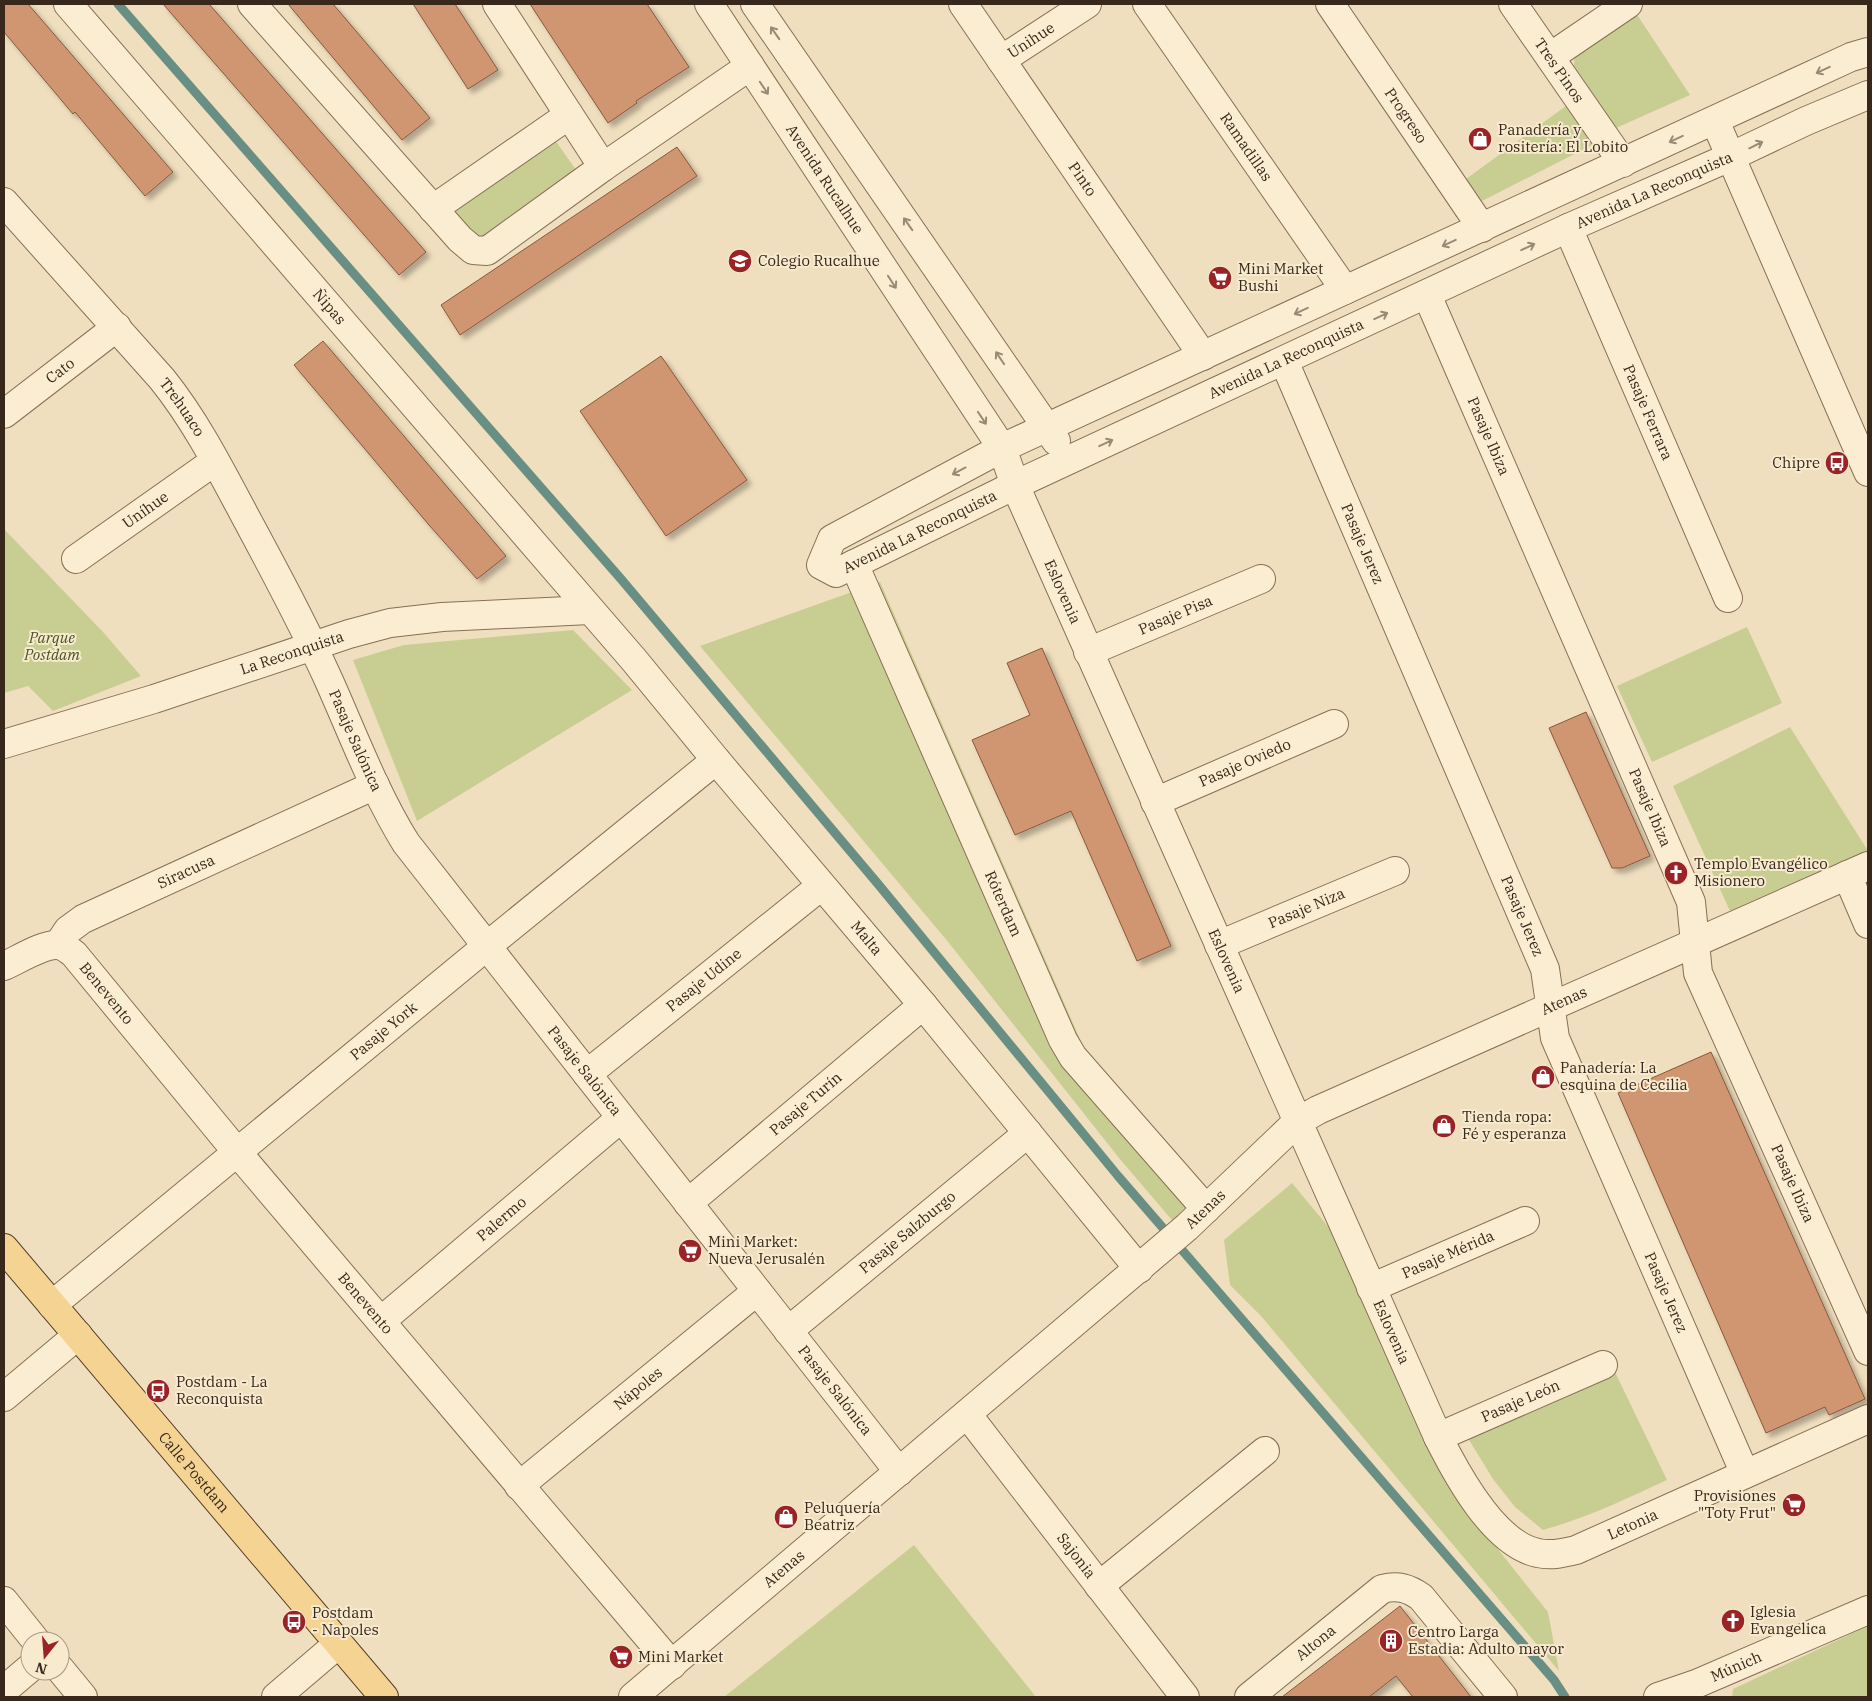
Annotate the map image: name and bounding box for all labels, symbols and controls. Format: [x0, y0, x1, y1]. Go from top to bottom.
street label: Unihue [1004, 18, 1058, 62]
one-way arrow [770, 26, 780, 40]
street label: Tres Pinos [1530, 34, 1589, 106]
one-way arrow [1816, 66, 1831, 75]
one-way arrow [759, 81, 769, 95]
street label: Progreso [1381, 84, 1432, 147]
street label: Ramadillas [1216, 109, 1277, 185]
place label: Panadería y rositería: El Lobito [1498, 120, 1628, 156]
street label: Avenida Rucalhue [782, 121, 868, 237]
shop icon: Panadería y rositería: El Lobito [1467, 126, 1493, 152]
one-way arrow [1669, 134, 1684, 144]
one-way arrow [1748, 139, 1763, 149]
street label: Avenida La Reconquista [1573, 147, 1735, 232]
street label: Pinto [1064, 158, 1101, 200]
one-way arrow [903, 217, 913, 231]
one-way arrow [1442, 239, 1457, 248]
one-way arrow [1520, 242, 1535, 251]
school or university icon: Colegio Rucalhue [727, 248, 753, 274]
place label: Colegio Rucalhue [758, 251, 880, 270]
place label: Mini Market Bushi [1238, 259, 1323, 295]
supermarket icon: Mini Market Bushi [1207, 265, 1233, 291]
one-way arrow [888, 275, 898, 289]
street label: Ñipas [309, 285, 350, 328]
one-way arrow [1294, 306, 1309, 316]
one-way arrow [1373, 311, 1388, 320]
street label: Avenida La Reconquista [1205, 314, 1367, 403]
one-way arrow [995, 351, 1005, 365]
street label: Cato [42, 353, 78, 387]
street label: Pasaje Ferrara [1619, 362, 1677, 463]
street label: Trehuaco [156, 374, 209, 440]
street label: Pasaje Ibiza [1463, 394, 1514, 478]
one-way arrow [977, 411, 987, 425]
one-way arrow [1098, 438, 1113, 447]
bus stop icon: Chipre [1824, 450, 1850, 476]
place label: Chipre [1772, 453, 1820, 472]
one-way arrow [952, 466, 967, 476]
street label: Avenida La Reconquista [840, 486, 1000, 577]
street label: Uníhue [118, 487, 172, 532]
street label: Pasaje Jerez [1337, 500, 1389, 587]
street label: Eslovenia [1040, 557, 1085, 627]
street label: Pasaje Pisa [1135, 591, 1215, 639]
street label: La Reconquista [238, 626, 346, 679]
park label: Parque Postdam [23, 628, 80, 664]
street label: Pasaje Salónica [325, 687, 386, 794]
street label: Pasaje Oviedo [1196, 734, 1294, 791]
street label: Pasaje Ibiza [1625, 765, 1676, 850]
street label: Siracusa [154, 850, 218, 893]
place label: Templo Evangélico Misionero [1694, 854, 1828, 890]
church icon: Templo Evangélico Misionero [1663, 860, 1689, 886]
street label: Róterdam [981, 868, 1026, 939]
street label: Pasaje Jerez [1497, 873, 1548, 959]
street label: Pasaje Niza [1265, 883, 1347, 932]
street label: Malta [847, 917, 887, 959]
street label: Eslovenia [1204, 926, 1249, 996]
street label: Pasaje Udine [662, 944, 745, 1016]
street label: Benevento [76, 958, 138, 1028]
street label: Atenas [1538, 982, 1590, 1019]
street label: Pasaje York [346, 998, 421, 1064]
street label: Pasaje Salónica [544, 1022, 626, 1119]
place label: Panadería: La esquina de Cecilia [1560, 1058, 1688, 1094]
shop icon: Panadería: La esquina de Cecilia [1530, 1064, 1556, 1090]
street label: Pasaje Turín [765, 1067, 846, 1139]
place label: Tienda ropa: Fé y esperanza [1462, 1107, 1567, 1143]
shop icon: Tienda ropa: Fé y esperanza [1431, 1113, 1457, 1139]
street label: Pasaje Ibiza [1767, 1141, 1819, 1225]
street label: Atenas [1181, 1185, 1229, 1233]
street label: Pasaje Salzburgo [855, 1187, 959, 1277]
street label: Palermo [473, 1192, 530, 1245]
street label: Pasaje Mérida [1399, 1226, 1497, 1282]
place label: Mini Market: Nueva Jerusalén [708, 1232, 826, 1268]
supermarket icon: Mini Market: Nueva Jerusalén [677, 1238, 703, 1264]
street label: Pasaje Jerez [1640, 1249, 1692, 1336]
street label: Benevento [334, 1268, 397, 1338]
street label: Eslovenia [1369, 1297, 1414, 1367]
street label: Pasaje Salónica [794, 1341, 877, 1439]
street label: Nápoles [610, 1362, 666, 1414]
place label: Postdam - La Reconquista [176, 1372, 268, 1408]
street label: Pasaje León [1478, 1375, 1563, 1426]
bus stop icon: Postdam - La Reconquista [145, 1378, 171, 1404]
street label: Calle Postdam [155, 1428, 234, 1516]
place label: Provisiones "Toty Frut" [1694, 1486, 1776, 1522]
supermarket icon: Provisiones "Toty Frut" [1781, 1492, 1807, 1518]
place label: Peluquería Beatriz [804, 1498, 881, 1534]
shop icon: Peluquería Beatriz [773, 1504, 799, 1530]
street label: Letonia [1604, 1505, 1661, 1544]
street label: Sajonia [1053, 1529, 1100, 1582]
street label: Atenas [759, 1546, 808, 1591]
place label: Iglesia Evangelica [1750, 1602, 1826, 1638]
place label: Postdam - Napoles [312, 1603, 379, 1639]
church icon: Iglesia Evangelica [1720, 1608, 1746, 1634]
bus stop icon: Postdam - Napoles [281, 1609, 307, 1635]
street label: Altona [1292, 1620, 1339, 1664]
place label: Centro Larga Estadia: Adulto mayor [1408, 1622, 1564, 1658]
building icon: Centro Larga Estadia: Adulto mayor [1378, 1628, 1404, 1654]
north arrow [20, 1631, 70, 1681]
supermarket icon: Mini Market [608, 1644, 634, 1670]
place label: Mini Market [638, 1647, 723, 1666]
street label: Múnich [1708, 1647, 1765, 1686]
text: N [33, 1658, 49, 1679]

